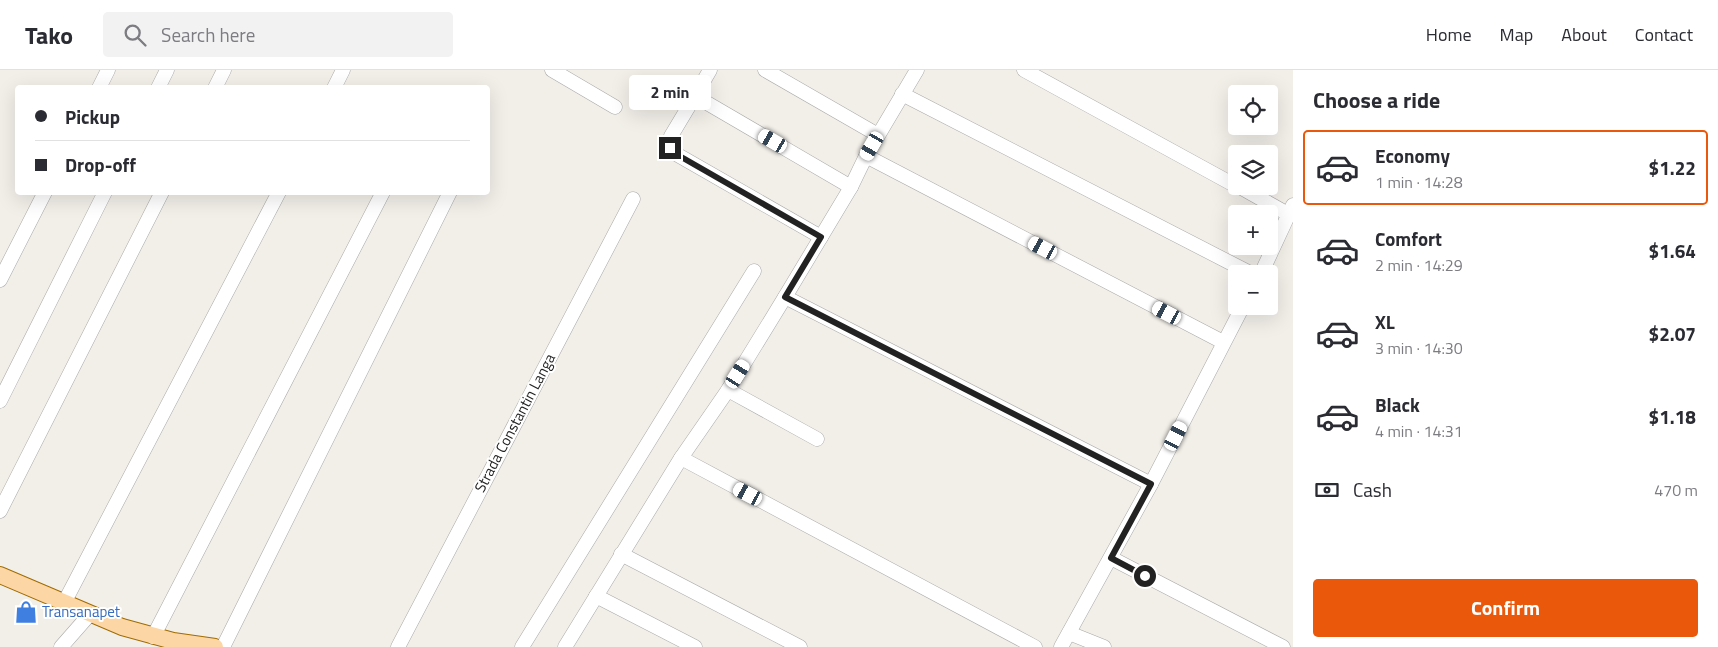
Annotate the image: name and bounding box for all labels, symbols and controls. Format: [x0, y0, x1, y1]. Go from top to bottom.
search box [103, 12, 453, 57]
text: Tako [25, 17, 73, 53]
text: Search here [161, 20, 255, 49]
icon: search [121, 21, 149, 49]
text: Home [1426, 21, 1472, 48]
text: Map [1500, 21, 1533, 48]
text: About [1561, 21, 1607, 48]
text: Contact [1635, 21, 1693, 48]
callout: 2 min [629, 75, 711, 110]
text: 2 min [651, 80, 689, 104]
text: Choose a ride [1313, 83, 1440, 117]
map controls [1228, 85, 1278, 315]
button: locate [1228, 85, 1278, 135]
text: Pickup [65, 102, 120, 131]
car [756, 127, 789, 155]
car [858, 129, 885, 163]
route end [659, 137, 681, 159]
text: Economy [1375, 141, 1450, 170]
button: layers [1228, 145, 1278, 195]
icon: car [1315, 145, 1360, 190]
text: Drop-off [65, 150, 136, 179]
text: $1.22 [1649, 153, 1696, 182]
text: 1 min · 14:28 [1375, 170, 1463, 194]
button: + [1228, 205, 1278, 255]
text: Comfort [1375, 224, 1442, 253]
icon: car [1315, 228, 1360, 273]
car [1026, 234, 1059, 262]
text: $1.64 [1649, 236, 1696, 265]
text: 2 min · 14:29 [1375, 253, 1463, 277]
button: − [1228, 265, 1278, 315]
car [1150, 299, 1183, 327]
text: XL [1375, 307, 1395, 336]
icon: car [1315, 311, 1360, 356]
text: $2.07 [1649, 319, 1696, 348]
text: 3 min · 14:30 [1375, 336, 1463, 360]
street label: Strada Constantin Langa [468, 349, 561, 496]
car [723, 357, 752, 391]
text: Black [1375, 390, 1420, 419]
icon: car [1315, 394, 1360, 439]
text: $1.18 [1649, 402, 1696, 431]
car [1162, 419, 1189, 453]
text: 4 min · 14:31 [1375, 419, 1463, 443]
text: Cash [1353, 475, 1392, 504]
icon: cash [1313, 476, 1341, 504]
text: 470 m [1654, 478, 1698, 502]
car [731, 480, 764, 508]
route start [1134, 565, 1156, 587]
button: Confirm [1313, 579, 1698, 637]
shop icon: Transanapet [13, 599, 39, 625]
place label: Transanapet [42, 600, 121, 623]

